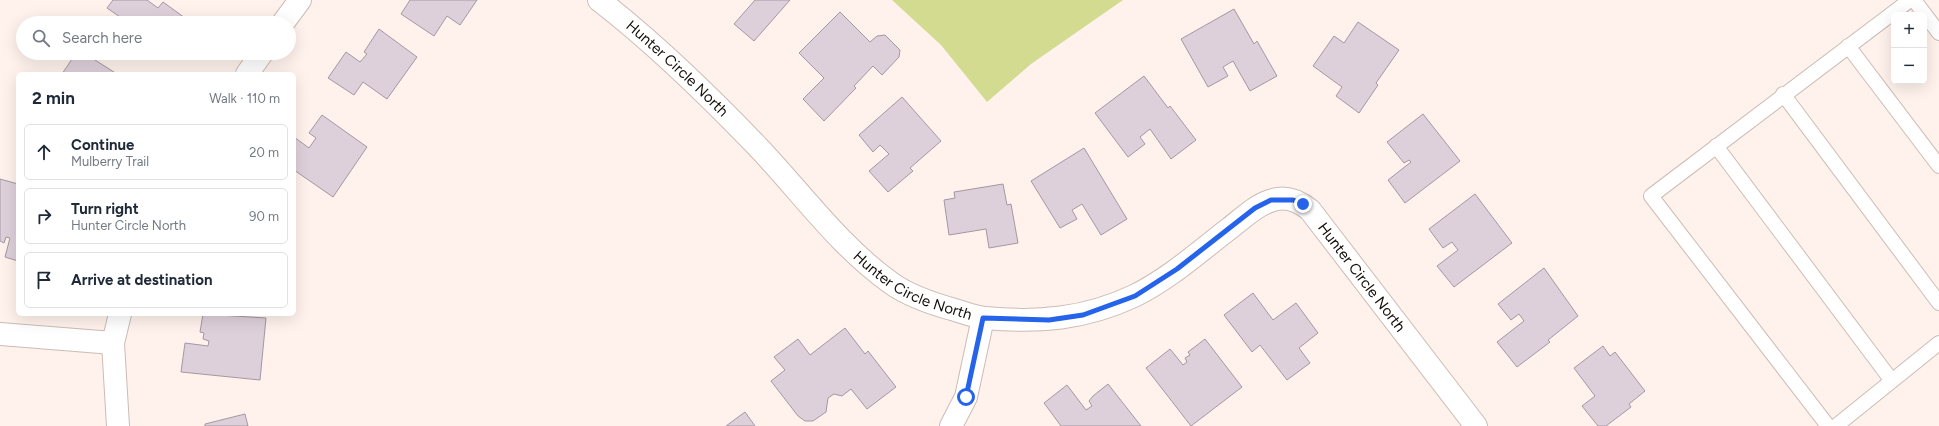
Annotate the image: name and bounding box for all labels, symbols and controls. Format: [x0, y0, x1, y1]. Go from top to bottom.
map controls [1891, 12, 1927, 84]
button: + [1891, 12, 1927, 48]
search box [16, 16, 296, 60]
street label: Hunter Circle North [623, 17, 732, 120]
icon: search [30, 27, 52, 49]
text: Search here [62, 29, 142, 47]
button: − [1891, 48, 1927, 84]
text: 2 min [32, 88, 75, 108]
text: Walk · 110 m [209, 91, 280, 106]
text: Continue [71, 136, 134, 154]
icon: ahead [33, 141, 55, 163]
text: 20 m [249, 145, 279, 160]
text: Mulberry Trail [71, 154, 149, 169]
route end [1294, 195, 1312, 213]
text: Turn right [71, 200, 139, 218]
icon: right [33, 205, 55, 227]
text: 90 m [249, 209, 279, 224]
text: Hunter Circle North [71, 218, 186, 233]
street label: Hunter Circle North [1314, 219, 1409, 335]
street label: Hunter Circle North [850, 247, 974, 324]
icon: arrive [33, 269, 55, 291]
text: Arrive at destination [71, 271, 212, 289]
route start [957, 388, 975, 406]

